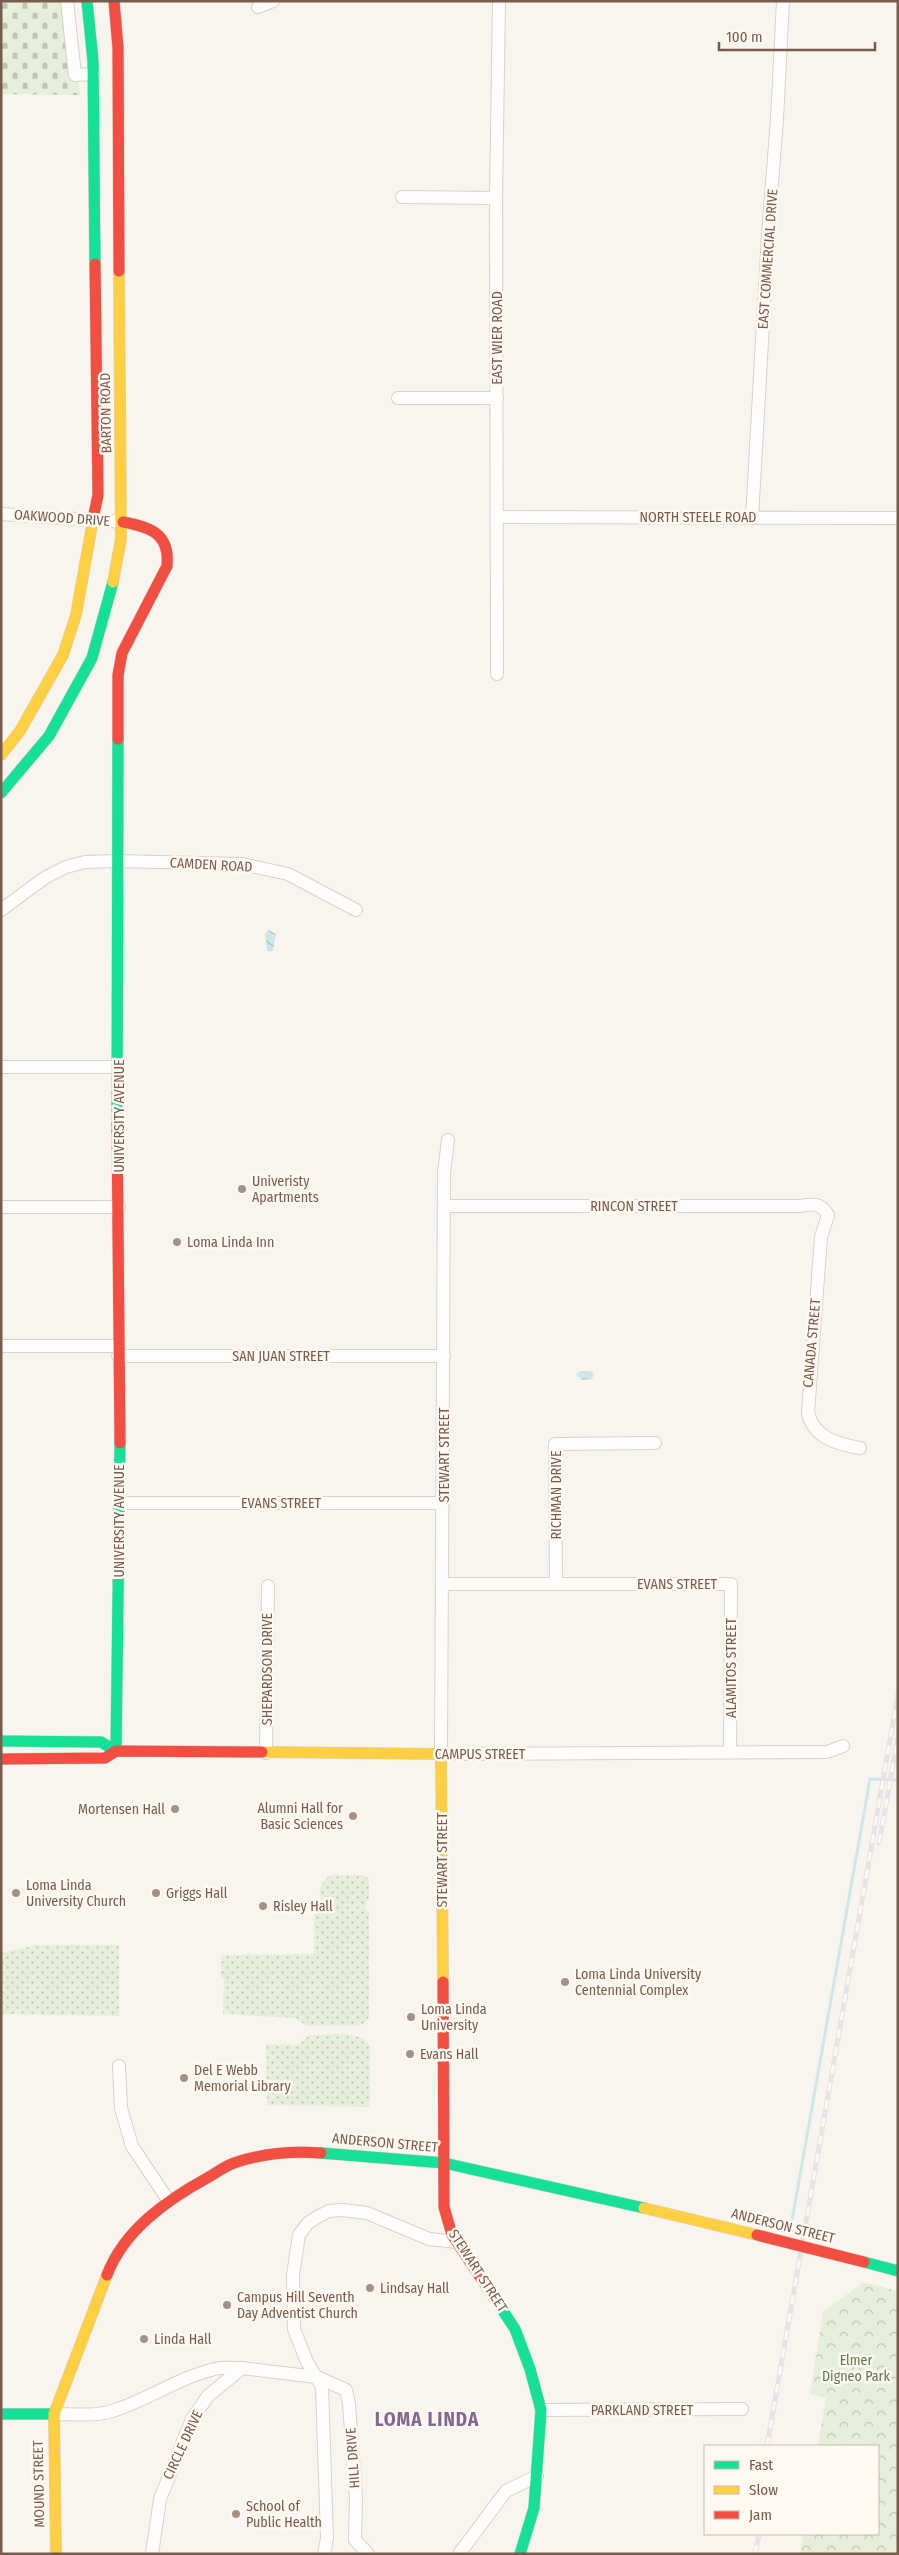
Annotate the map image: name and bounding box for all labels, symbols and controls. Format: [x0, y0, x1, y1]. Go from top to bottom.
scale bar [719, 20, 875, 52]
text: 100 m [726, 28, 763, 46]
street label: EAST COMMERCIAL DRIVE [755, 188, 781, 330]
street label: EAST WIER ROAD [489, 291, 506, 385]
street label: BARTON ROAD [97, 373, 115, 453]
street label: OAKWOOD DRIVE [14, 506, 111, 530]
street label: NORTH STEELE ROAD [640, 509, 756, 526]
street label: CAMDEN ROAD [169, 854, 253, 876]
street label: UNIVERSITY AVENUE [111, 1059, 128, 1173]
place label: Univeristy Apartments [252, 1173, 319, 1206]
marker: Univeristy Apartments [236, 1183, 248, 1195]
street label: RINCON STREET [590, 1198, 678, 1215]
place label: Loma Linda Inn [187, 1234, 274, 1251]
marker: Loma Linda Inn [171, 1236, 183, 1248]
street label: CANADA STREET [800, 1297, 824, 1388]
street label: SAN JUAN STREET [232, 1348, 330, 1365]
street label: STEWART STREET [436, 1407, 453, 1503]
street label: RICHMAN DRIVE [548, 1450, 565, 1540]
street label: UNIVERSITY AVENUE [111, 1464, 128, 1578]
street label: EVANS STREET [241, 1495, 321, 1512]
street label: EVANS STREET [637, 1576, 717, 1593]
street label: SHEPARDSON DRIVE [259, 1612, 276, 1725]
street label: ALAMITOS STREET [723, 1618, 740, 1718]
street label: CAMPUS STREET [435, 1746, 526, 1763]
place label: Alumni Hall for Basic Sciences [257, 1800, 343, 1833]
place label: Mortensen Hall [78, 1801, 165, 1818]
marker: Mortensen Hall [169, 1803, 181, 1815]
marker: Alumni Hall for Basic Sciences [347, 1810, 359, 1822]
street label: STEWART STREET [434, 1812, 451, 1908]
place label: Loma Linda University Church [26, 1877, 126, 1910]
place label: Griggs Hall [166, 1885, 228, 1902]
marker: Loma Linda University Church [10, 1887, 22, 1899]
marker: Griggs Hall [150, 1887, 162, 1899]
place label: Risley Hall [273, 1898, 333, 1915]
marker: Risley Hall [257, 1900, 269, 1912]
place label: Loma Linda University Centennial Complex [575, 1966, 702, 1999]
marker: Loma Linda University Centennial Complex [559, 1976, 571, 1988]
place label: Loma Linda University [421, 2001, 487, 2034]
marker: Loma Linda University [405, 2011, 417, 2023]
place label: Evans Hall [420, 2046, 479, 2063]
marker: Evans Hall [404, 2048, 416, 2060]
place label: Del E Webb Memorial Library [194, 2062, 291, 2095]
marker: Del E Webb Memorial Library [178, 2072, 190, 2084]
street label: ANDERSON STREET [331, 2130, 439, 2156]
street label: ANDERSON STREET [730, 2205, 837, 2247]
street label: STEWART STREET [445, 2227, 511, 2316]
place label: Lindsay Hall [380, 2280, 450, 2297]
marker: Lindsay Hall [364, 2282, 376, 2294]
place label: Campus Hill Seventh Day Adventist Church [237, 2289, 358, 2322]
marker: Campus Hill Seventh Day Adventist Church [221, 2299, 233, 2311]
place label: Linda Hall [154, 2331, 212, 2348]
marker: Linda Hall [138, 2333, 150, 2345]
park label: Elmer Digneo Park [822, 2352, 890, 2385]
street label: PARKLAND STREET [591, 2402, 694, 2419]
street label: CIRCLE DRIVE [160, 2407, 207, 2482]
district label: LOMA LINDA [375, 2408, 479, 2431]
street label: HILL DRIVE [342, 2427, 364, 2489]
street label: MOUND STREET [30, 2440, 48, 2528]
legend [704, 2445, 879, 2535]
text: Fast [749, 2456, 773, 2474]
text: Slow [749, 2481, 778, 2499]
place label: School of Public Health [246, 2498, 322, 2531]
text: Jam [749, 2506, 772, 2524]
marker: School of Public Health [230, 2508, 242, 2520]

